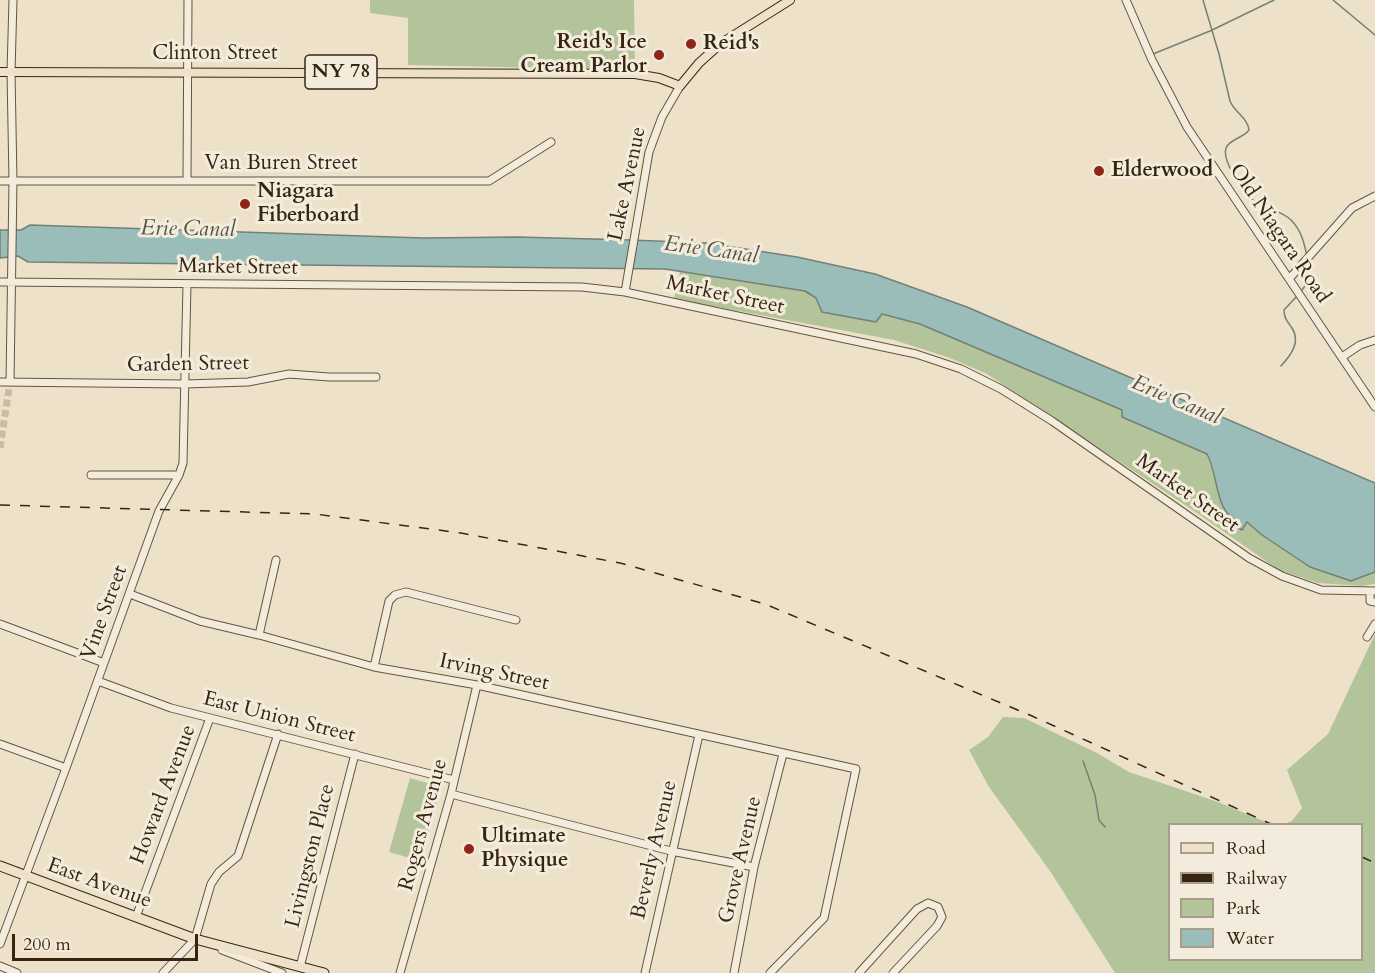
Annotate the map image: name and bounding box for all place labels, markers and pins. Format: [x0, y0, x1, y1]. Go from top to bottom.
place label: Reid's Ice Cream Parlor [520, 30, 647, 80]
place label: Reid's [703, 31, 759, 57]
marker: Reid's [684, 37, 698, 51]
marker: Reid's Ice Cream Parlor [652, 48, 666, 62]
place label: Elderwood [1111, 158, 1213, 184]
marker: Elderwood [1092, 164, 1106, 178]
place label: Niagara Fiberboard [257, 179, 360, 229]
marker: Niagara Fiberboard [238, 197, 252, 211]
place label: Ultimate Physique [481, 824, 568, 874]
marker: Ultimate Physique [462, 842, 476, 856]

